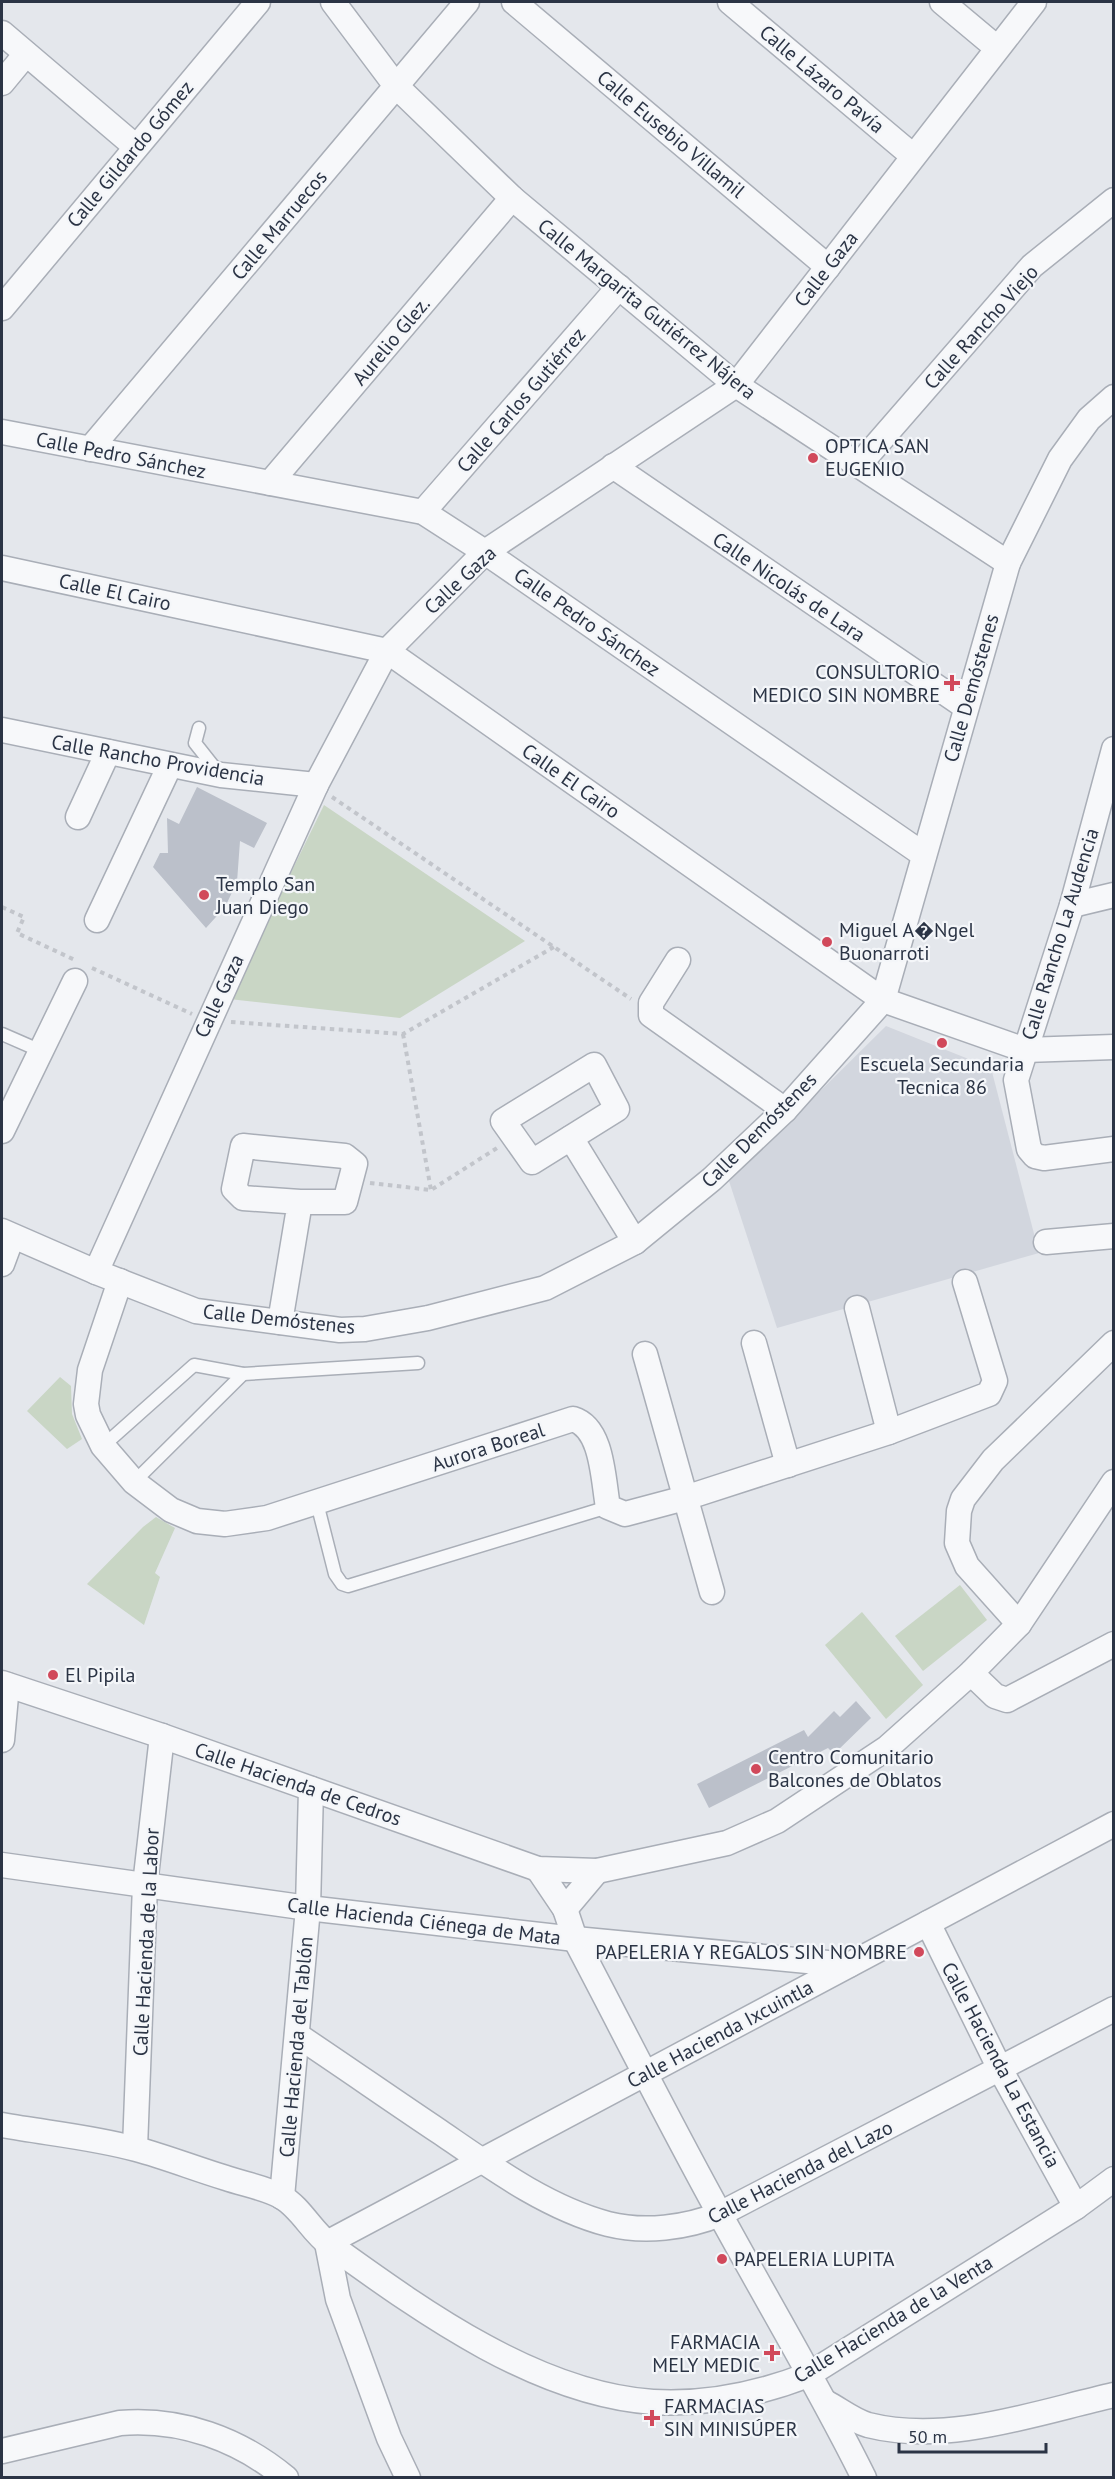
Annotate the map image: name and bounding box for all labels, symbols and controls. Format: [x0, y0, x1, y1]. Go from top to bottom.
street label: Calle Lázaro Pavía [754, 19, 890, 139]
street label: Calle Eusebio Villamil [592, 64, 751, 204]
street label: Calle Gildardo Gómez [61, 75, 199, 233]
street label: Calle Marruecos [225, 165, 333, 285]
street label: Calle Margarita Gutiérrez Nájera [532, 213, 762, 405]
street label: Calle Gaza [788, 226, 864, 312]
street label: Calle Rancho Viejo [918, 259, 1044, 395]
street label: Aurelio Glez. [346, 291, 436, 391]
street label: Calle Carlos Gutiérrez [451, 322, 591, 478]
street label: Calle Pedro Sánchez [34, 426, 208, 484]
place label: OPTICA SAN EUGENIO [825, 433, 929, 482]
marker: OPTICA SAN EUGENIO [806, 451, 820, 465]
street label: Calle Nicolás de Lara [708, 526, 870, 648]
street label: Calle Gaza [419, 540, 501, 620]
street label: Calle Pedro Sánchez [509, 562, 665, 682]
street label: Calle El Cairo [57, 567, 173, 617]
street label: Calle Demóstenes [937, 611, 1005, 765]
place label: CONSULTORIO MEDICO SIN NOMBRE [752, 659, 940, 708]
marker: CONSULTORIO MEDICO SIN NOMBRE [945, 676, 959, 690]
street label: Calle Rancho Providencia [50, 728, 266, 792]
street label: Calle El Cairo [517, 738, 625, 824]
street label: Calle Rancho La Audencia [1015, 825, 1105, 1043]
place label: Templo San Juan Diego [215, 871, 315, 920]
marker: Templo San Juan Diego [197, 888, 211, 902]
place label: Miguel A�Ngel Buonarroti [839, 917, 974, 966]
marker: Miguel A�Ngel Buonarroti [820, 935, 834, 949]
street label: Calle Gaza [188, 950, 250, 1042]
marker: Escuela Secundaria Tecnica 86 [935, 1036, 949, 1050]
place label: Escuela Secundaria Tecnica 86 [860, 1051, 1024, 1100]
street label: Calle Demóstenes [696, 1067, 822, 1193]
street label: Calle Demóstenes [202, 1298, 356, 1340]
street label: Aurora Boreal [428, 1416, 548, 1477]
place label: El Pipila [65, 1662, 135, 1688]
marker: El Pipila [46, 1668, 60, 1682]
street label: Calle Hacienda de Cedros [191, 1736, 405, 1832]
place label: Centro Comunitario Balcones de Oblatos [768, 1744, 942, 1793]
marker: Centro Comunitario Balcones de Oblatos [749, 1762, 763, 1776]
street label: Calle Hacienda de la Labor [127, 1827, 165, 2057]
street label: Calle Hacienda Ciénega de Mata [286, 1891, 562, 1951]
street label: Calle Hacienda del Tablón [273, 1935, 319, 2159]
place label: PAPELERIA Y REGALOS SIN NOMBRE [595, 1939, 907, 1965]
marker: PAPELERIA Y REGALOS SIN NOMBRE [912, 1945, 926, 1959]
street label: Calle Hacienda La Estancia [936, 1958, 1066, 2172]
street label: Calle Hacienda Ixcuintla [622, 1974, 818, 2094]
street label: Calle Hacienda del Lazo [703, 2114, 897, 2230]
place label: PAPELERIA LUPITA [734, 2246, 895, 2272]
street label: Calle Hacienda de la Venta [789, 2249, 997, 2389]
marker: PAPELERIA LUPITA [715, 2252, 729, 2266]
place label: FARMACIA MELY MEDIC [652, 2329, 760, 2378]
marker: FARMACIA MELY MEDIC [765, 2346, 779, 2360]
place label: FARMACIAS SIN MINISÚPER [664, 2393, 798, 2442]
marker: FARMACIAS SIN MINISÚPER [645, 2411, 659, 2425]
scale bar [899, 2416, 1046, 2454]
text: 50 m [908, 2425, 947, 2448]

